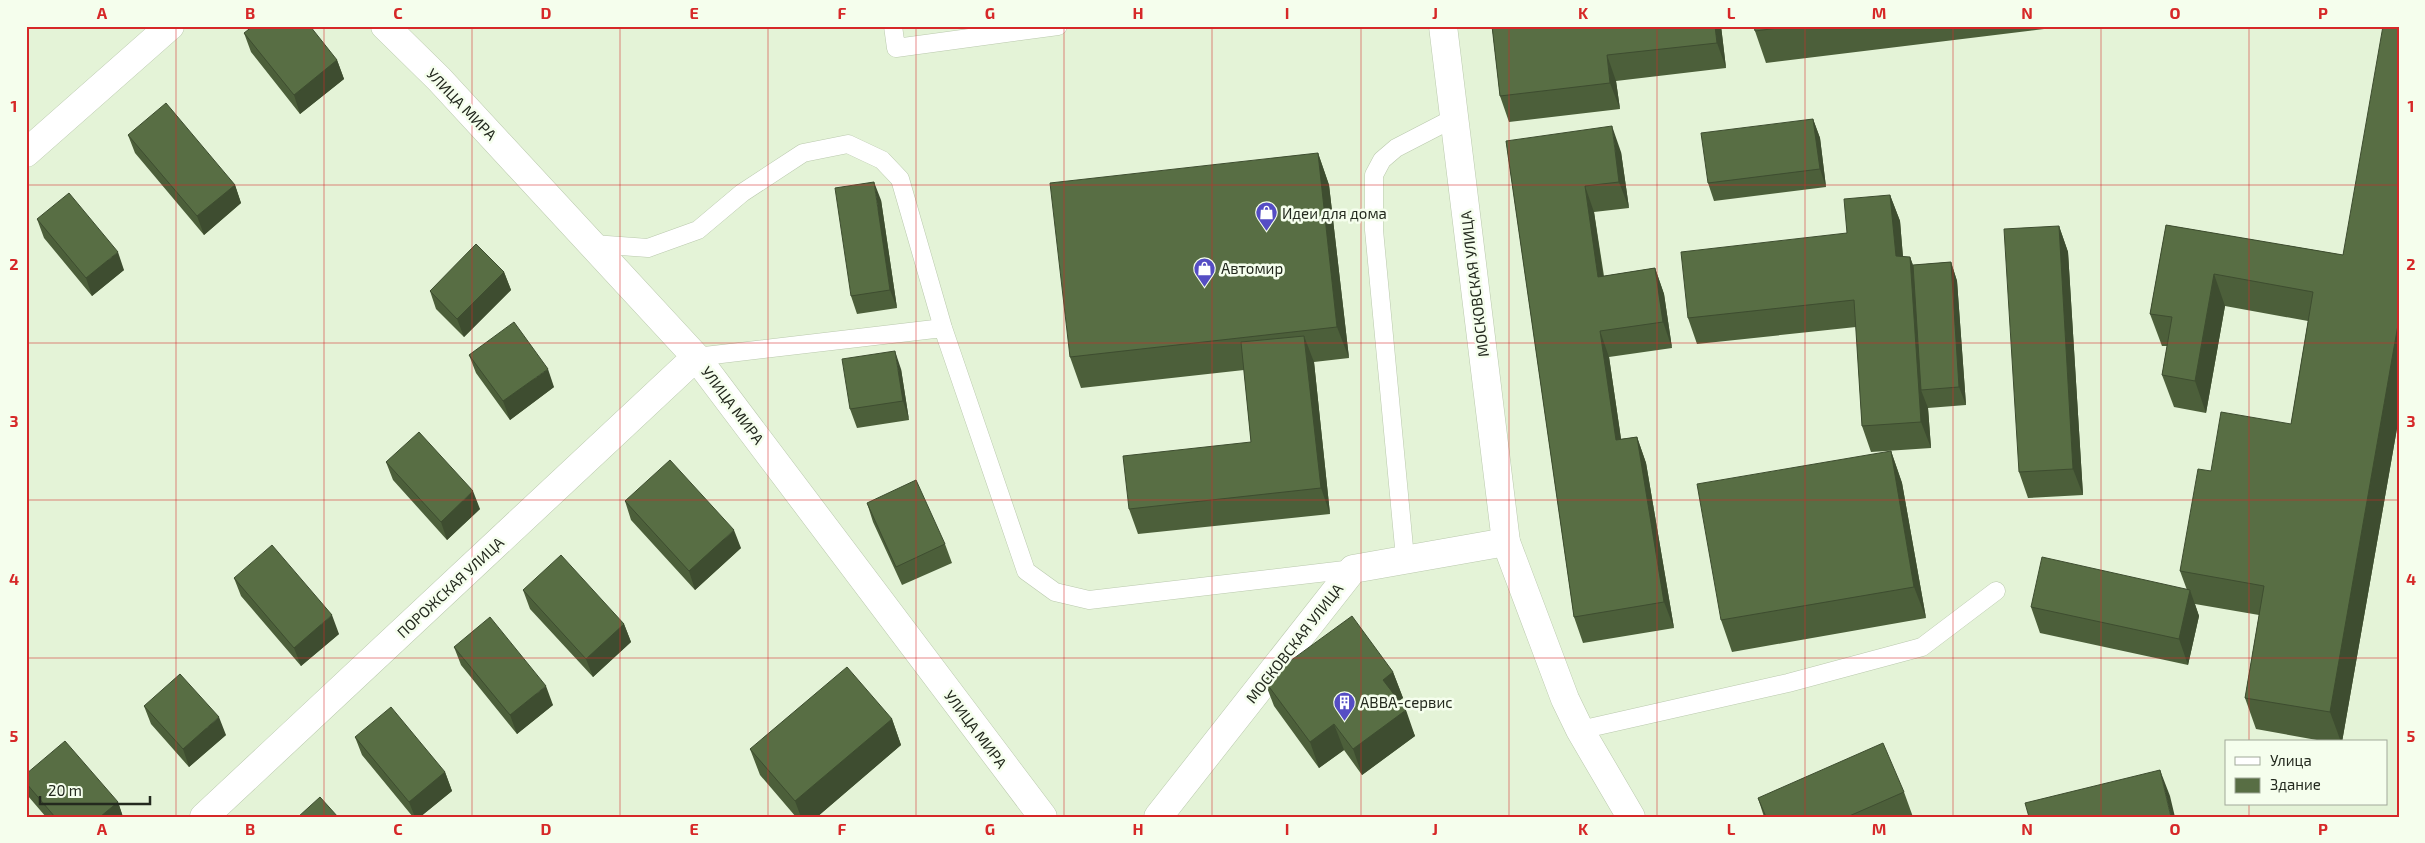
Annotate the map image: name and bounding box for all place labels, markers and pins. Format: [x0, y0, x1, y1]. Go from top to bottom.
shop icon: Идеи для дома [1254, 201, 1278, 232]
place label: Идеи для дома [1282, 204, 1387, 222]
shop icon: Автомир [1193, 256, 1217, 287]
place label: Автомир [1221, 259, 1283, 277]
building icon: АВВА-сервис [1332, 690, 1356, 721]
place label: АВВА-сервис [1360, 693, 1453, 711]

